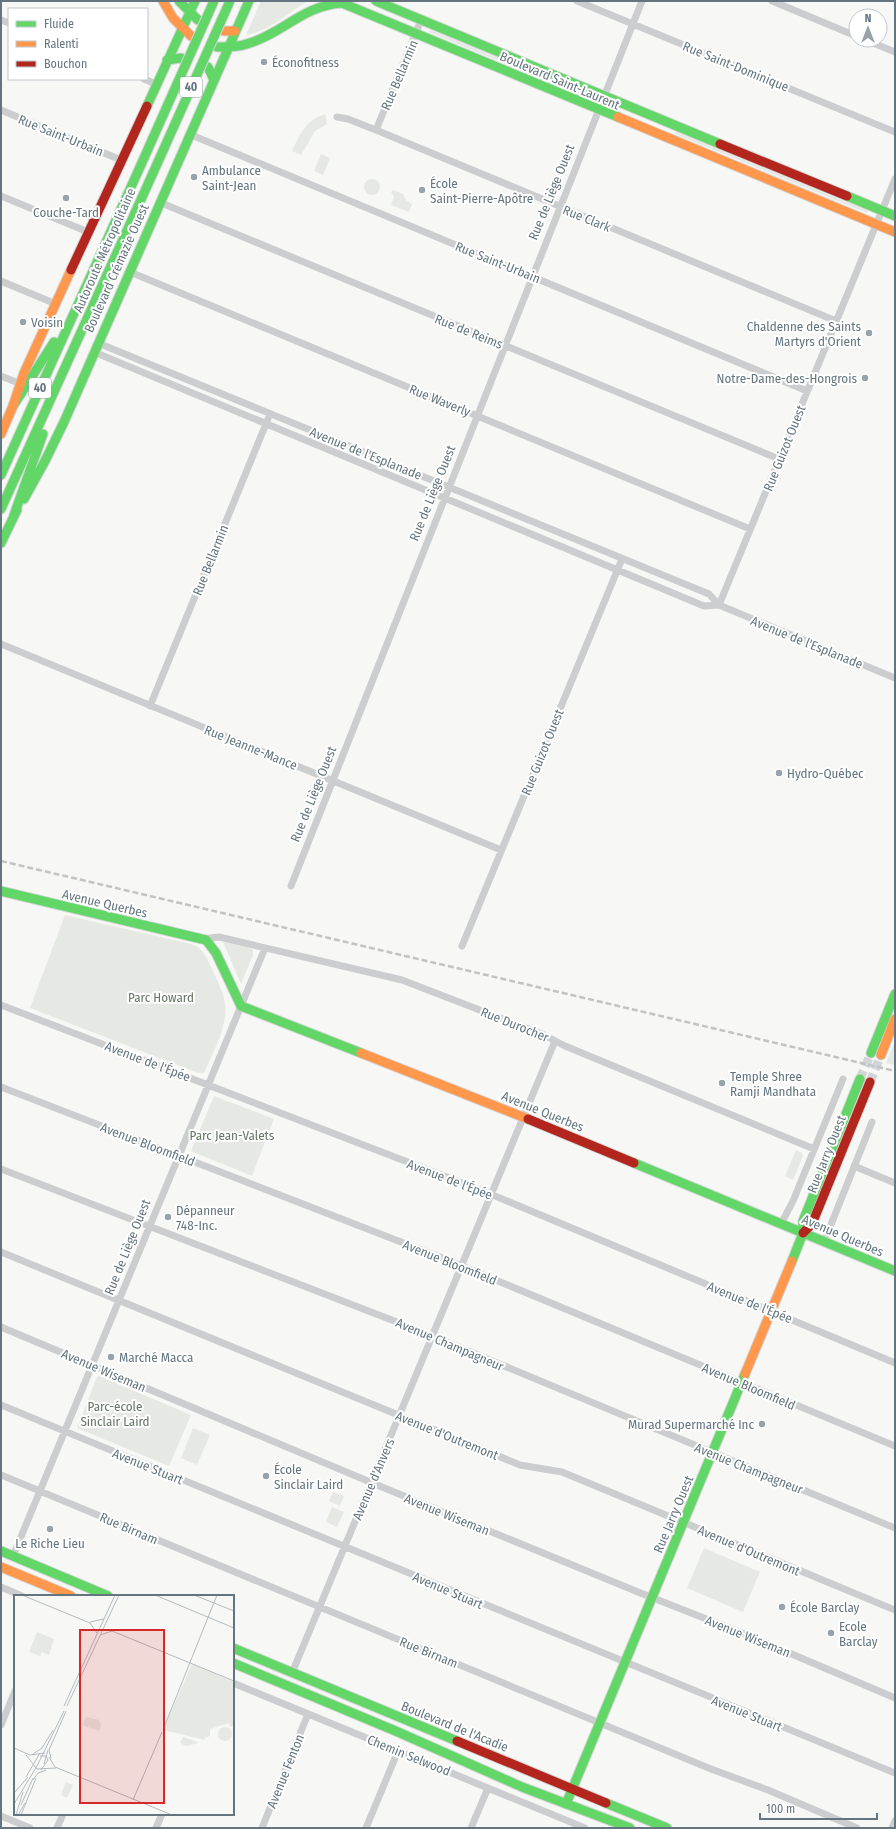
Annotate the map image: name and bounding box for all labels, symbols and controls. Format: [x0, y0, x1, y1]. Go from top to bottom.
legend [8, 8, 148, 80]
north arrow [848, 8, 888, 48]
text: N [865, 12, 871, 25]
text: Fluide [44, 17, 74, 31]
text: Ralenti [44, 37, 79, 51]
street label: Rue Bellarmin [378, 38, 421, 113]
street label: Rue Saint-Dominique [681, 38, 791, 95]
street label: Boulevard Saint-Laurent [498, 48, 623, 113]
place label: Éconofitness [272, 55, 339, 70]
text: Bouchon [44, 57, 87, 71]
marker: Éconofitness [259, 57, 269, 67]
road number: 40 [180, 77, 202, 97]
street label: Rue Saint-Urbain [16, 112, 105, 159]
street label: Rue de Liège Ouest [525, 141, 578, 242]
place label: Ambulance Saint-Jean [202, 163, 261, 193]
marker: Ambulance Saint-Jean [189, 172, 199, 182]
place label: École Saint-Pierre-Apôtre [430, 176, 533, 206]
marker: École Saint-Pierre-Apôtre [417, 185, 427, 195]
street label: Autoroute Métropolitaine [70, 186, 139, 315]
marker: Couche-Tard [61, 193, 71, 203]
street label: Boulevard Crémazie Ouest [81, 201, 152, 335]
street label: Rue Clark [561, 202, 614, 235]
place label: Couche-Tard [33, 205, 99, 220]
street label: Rue Saint-Urbain [453, 239, 542, 286]
street label: Rue de Reims [433, 311, 505, 352]
place label: Voisin [31, 315, 63, 330]
marker: Voisin [18, 317, 28, 327]
place label: Chaldenne des Saints Martyrs d'Orient [747, 319, 862, 349]
marker: Chaldenne des Saints Martyrs d'Orient [864, 328, 874, 338]
place label: Notre-Dame-des-Hongrois [716, 371, 857, 386]
marker: Notre-Dame-des-Hongrois [860, 373, 870, 383]
road number: 40 [29, 378, 51, 398]
street label: Rue Waverly [407, 381, 473, 420]
street label: Rue Guizot Ouest [760, 402, 809, 493]
street label: Avenue de l'Esplanade [308, 424, 424, 483]
street label: Rue de Liège Ouest [406, 442, 459, 543]
street label: Rue Bellarmin [190, 523, 231, 598]
street label: Avenue de l'Esplanade [749, 613, 865, 672]
street label: Rue Guizot Ouest [518, 706, 567, 797]
street label: Rue Jeanne-Mance [202, 722, 299, 773]
street label: Rue de Liège Ouest [287, 743, 340, 844]
place label: Hydro-Québec [787, 766, 864, 781]
marker: Hydro-Québec [774, 768, 784, 778]
street label: Avenue Querbes [61, 886, 149, 921]
park label: Parc Howard [128, 990, 194, 1005]
street label: Rue Durocher [479, 1004, 551, 1045]
street label: Avenue de l'Épée [103, 1038, 193, 1085]
place label: Temple Shree Ramji Mandhata [730, 1069, 816, 1099]
marker: Temple Shree Ramji Mandhata [717, 1078, 727, 1088]
street label: Avenue Querbes [500, 1088, 586, 1135]
street label: Rue Jarry Ouest [804, 1112, 849, 1195]
street label: Avenue Bloomfield [99, 1120, 197, 1169]
park label: Parc Jean-Valets [190, 1128, 275, 1143]
street label: Avenue de l'Épée [405, 1156, 495, 1203]
street label: Rue de Liège Ouest [101, 1196, 154, 1297]
place label: Dépanneur 748-Inc. [176, 1203, 235, 1233]
marker: Dépanneur 748-Inc. [163, 1212, 173, 1222]
street label: Avenue Querbes [800, 1212, 886, 1260]
street label: Avenue Bloomfield [401, 1237, 499, 1288]
street label: Avenue de l'Épée [705, 1279, 794, 1326]
street label: Avenue Champagneur [394, 1315, 506, 1374]
street label: Avenue Wiseman [59, 1346, 148, 1395]
place label: Marché Macca [119, 1350, 193, 1365]
marker: Marché Macca [106, 1352, 116, 1362]
street label: Avenue Bloomfield [700, 1360, 798, 1413]
park label: Parc-école Sinclair Laird [80, 1399, 150, 1429]
street label: Avenue d'Outremont [393, 1408, 501, 1463]
place label: Murad Supermarché Inc [628, 1417, 754, 1432]
marker: Murad Supermarché Inc [757, 1419, 767, 1429]
street label: Avenue d'Anvers [350, 1436, 398, 1522]
street label: Avenue Champagneur [692, 1440, 806, 1497]
street label: Avenue Stuart [110, 1446, 186, 1488]
place label: École Sinclair Laird [274, 1462, 343, 1492]
marker: École Sinclair Laird [261, 1471, 271, 1481]
street label: Rue Jarry Ouest [650, 1473, 697, 1555]
street label: Avenue Wiseman [402, 1491, 491, 1538]
street label: Rue Birnam [98, 1510, 160, 1547]
street label: Avenue d'Outremont [695, 1522, 803, 1579]
marker: Le Riche Lieu [45, 1524, 55, 1534]
place label: Le Riche Lieu [15, 1536, 85, 1551]
street label: Avenue Stuart [410, 1569, 486, 1612]
inset map [14, 1595, 234, 1815]
place label: École Barclay [790, 1600, 860, 1615]
marker: École Barclay [777, 1602, 787, 1612]
street label: Avenue Wiseman [703, 1613, 792, 1660]
place label: Ecole Barclay [839, 1619, 878, 1649]
marker: Ecole Barclay [826, 1628, 836, 1638]
street label: Rue Birnam [397, 1634, 460, 1671]
street label: Avenue Stuart [709, 1693, 785, 1735]
street label: Boulevard de l'Acadie [399, 1698, 510, 1755]
street label: Avenue Fenton [264, 1732, 307, 1810]
street label: Chemin Selwood [365, 1732, 453, 1779]
scale bar [760, 1795, 877, 1821]
text: 100 m [766, 1802, 795, 1816]

